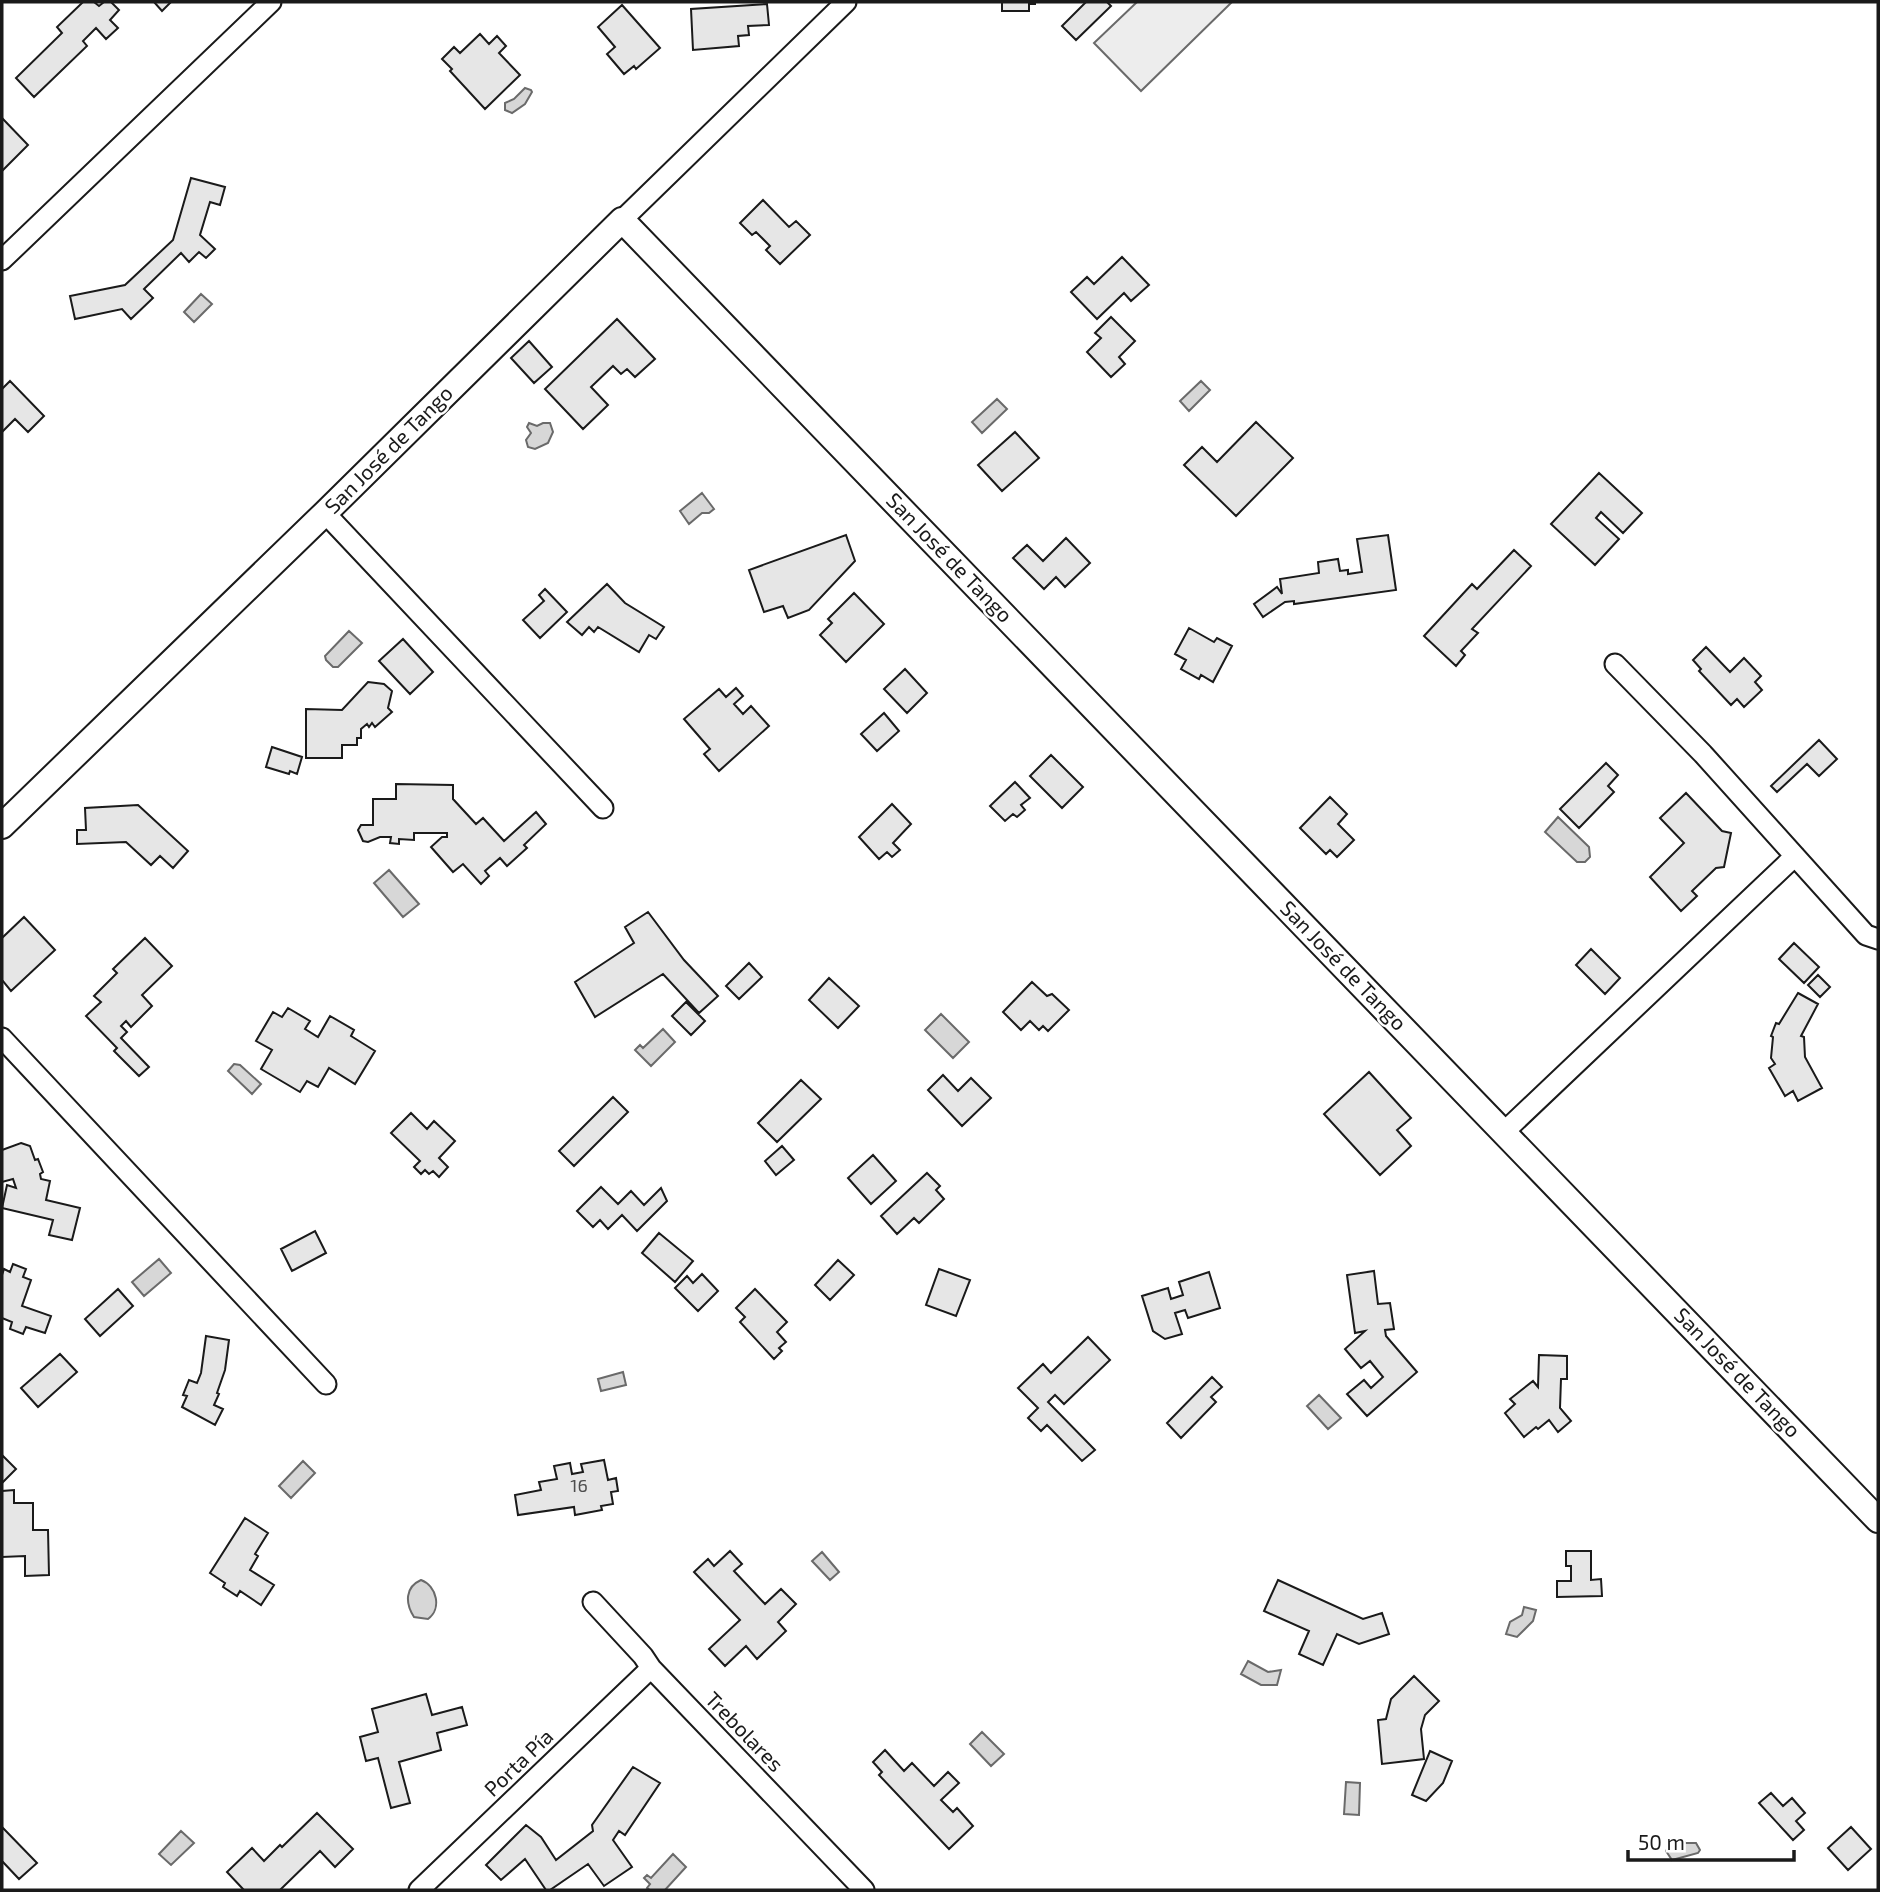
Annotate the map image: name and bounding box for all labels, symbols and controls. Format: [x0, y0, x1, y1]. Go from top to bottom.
street label: San José de Tango [319, 380, 457, 518]
street label: San José de Tango [882, 487, 1018, 627]
street label: San José de Tango [1276, 895, 1412, 1035]
street label: San José de Tango [1670, 1302, 1806, 1442]
house number: 16 [570, 1474, 588, 1496]
street label: Trebolares [701, 1686, 789, 1776]
street label: Porta Pía [478, 1723, 558, 1801]
scale bar [1628, 1818, 1794, 1862]
text: 50 m [1638, 1829, 1685, 1854]

